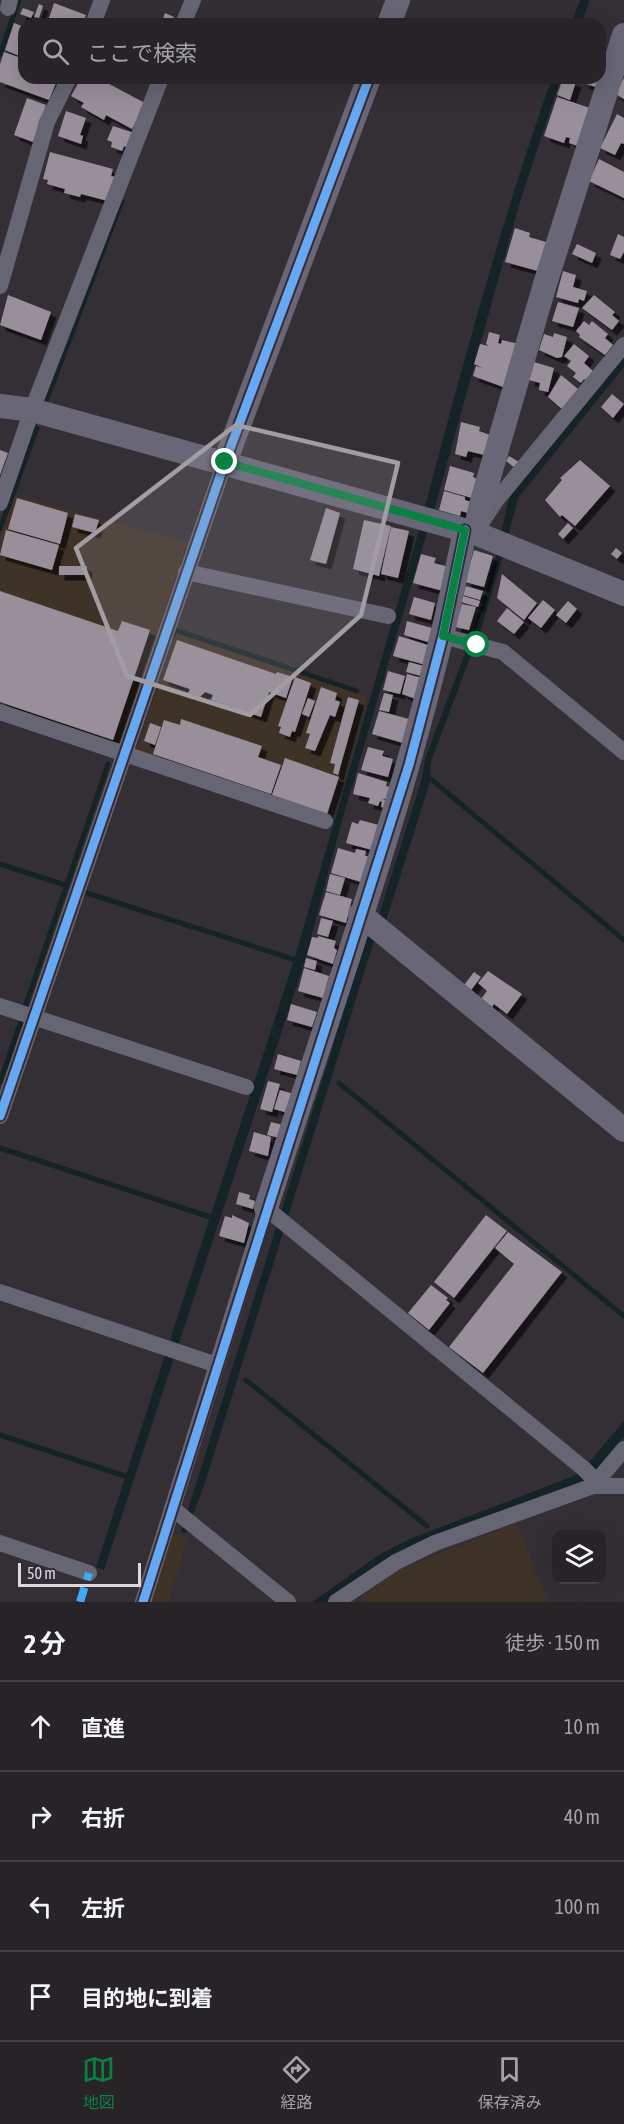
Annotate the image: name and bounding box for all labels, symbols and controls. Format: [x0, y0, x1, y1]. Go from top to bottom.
search box [18, 18, 606, 84]
icon: search [39, 35, 72, 68]
text: ここで検索 [87, 40, 197, 66]
route end [211, 448, 237, 474]
route start [463, 631, 489, 657]
map controls [552, 1530, 606, 1584]
button: layers [552, 1530, 606, 1584]
scale bar [18, 1560, 141, 1588]
text: 50 m [27, 1564, 56, 1582]
text: 2 分 [24, 1629, 66, 1659]
text: 徒歩 · 150 m [505, 1631, 600, 1654]
icon: ahead [24, 1710, 57, 1743]
text: 直進 [81, 1715, 125, 1741]
text: 10 m [564, 1715, 600, 1738]
icon: right [24, 1800, 57, 1833]
text: 右折 [81, 1805, 125, 1831]
text: 40 m [564, 1805, 600, 1828]
icon: left [24, 1890, 57, 1923]
text: 左折 [81, 1895, 125, 1921]
text: 100 m [555, 1895, 600, 1918]
icon: arrive [24, 1980, 57, 2013]
text: 目的地に到着 [81, 1985, 213, 2011]
tab: 地図 [82, 2053, 115, 2113]
tab: 経路 [280, 2053, 313, 2113]
tab: 保存済み [478, 2053, 542, 2113]

